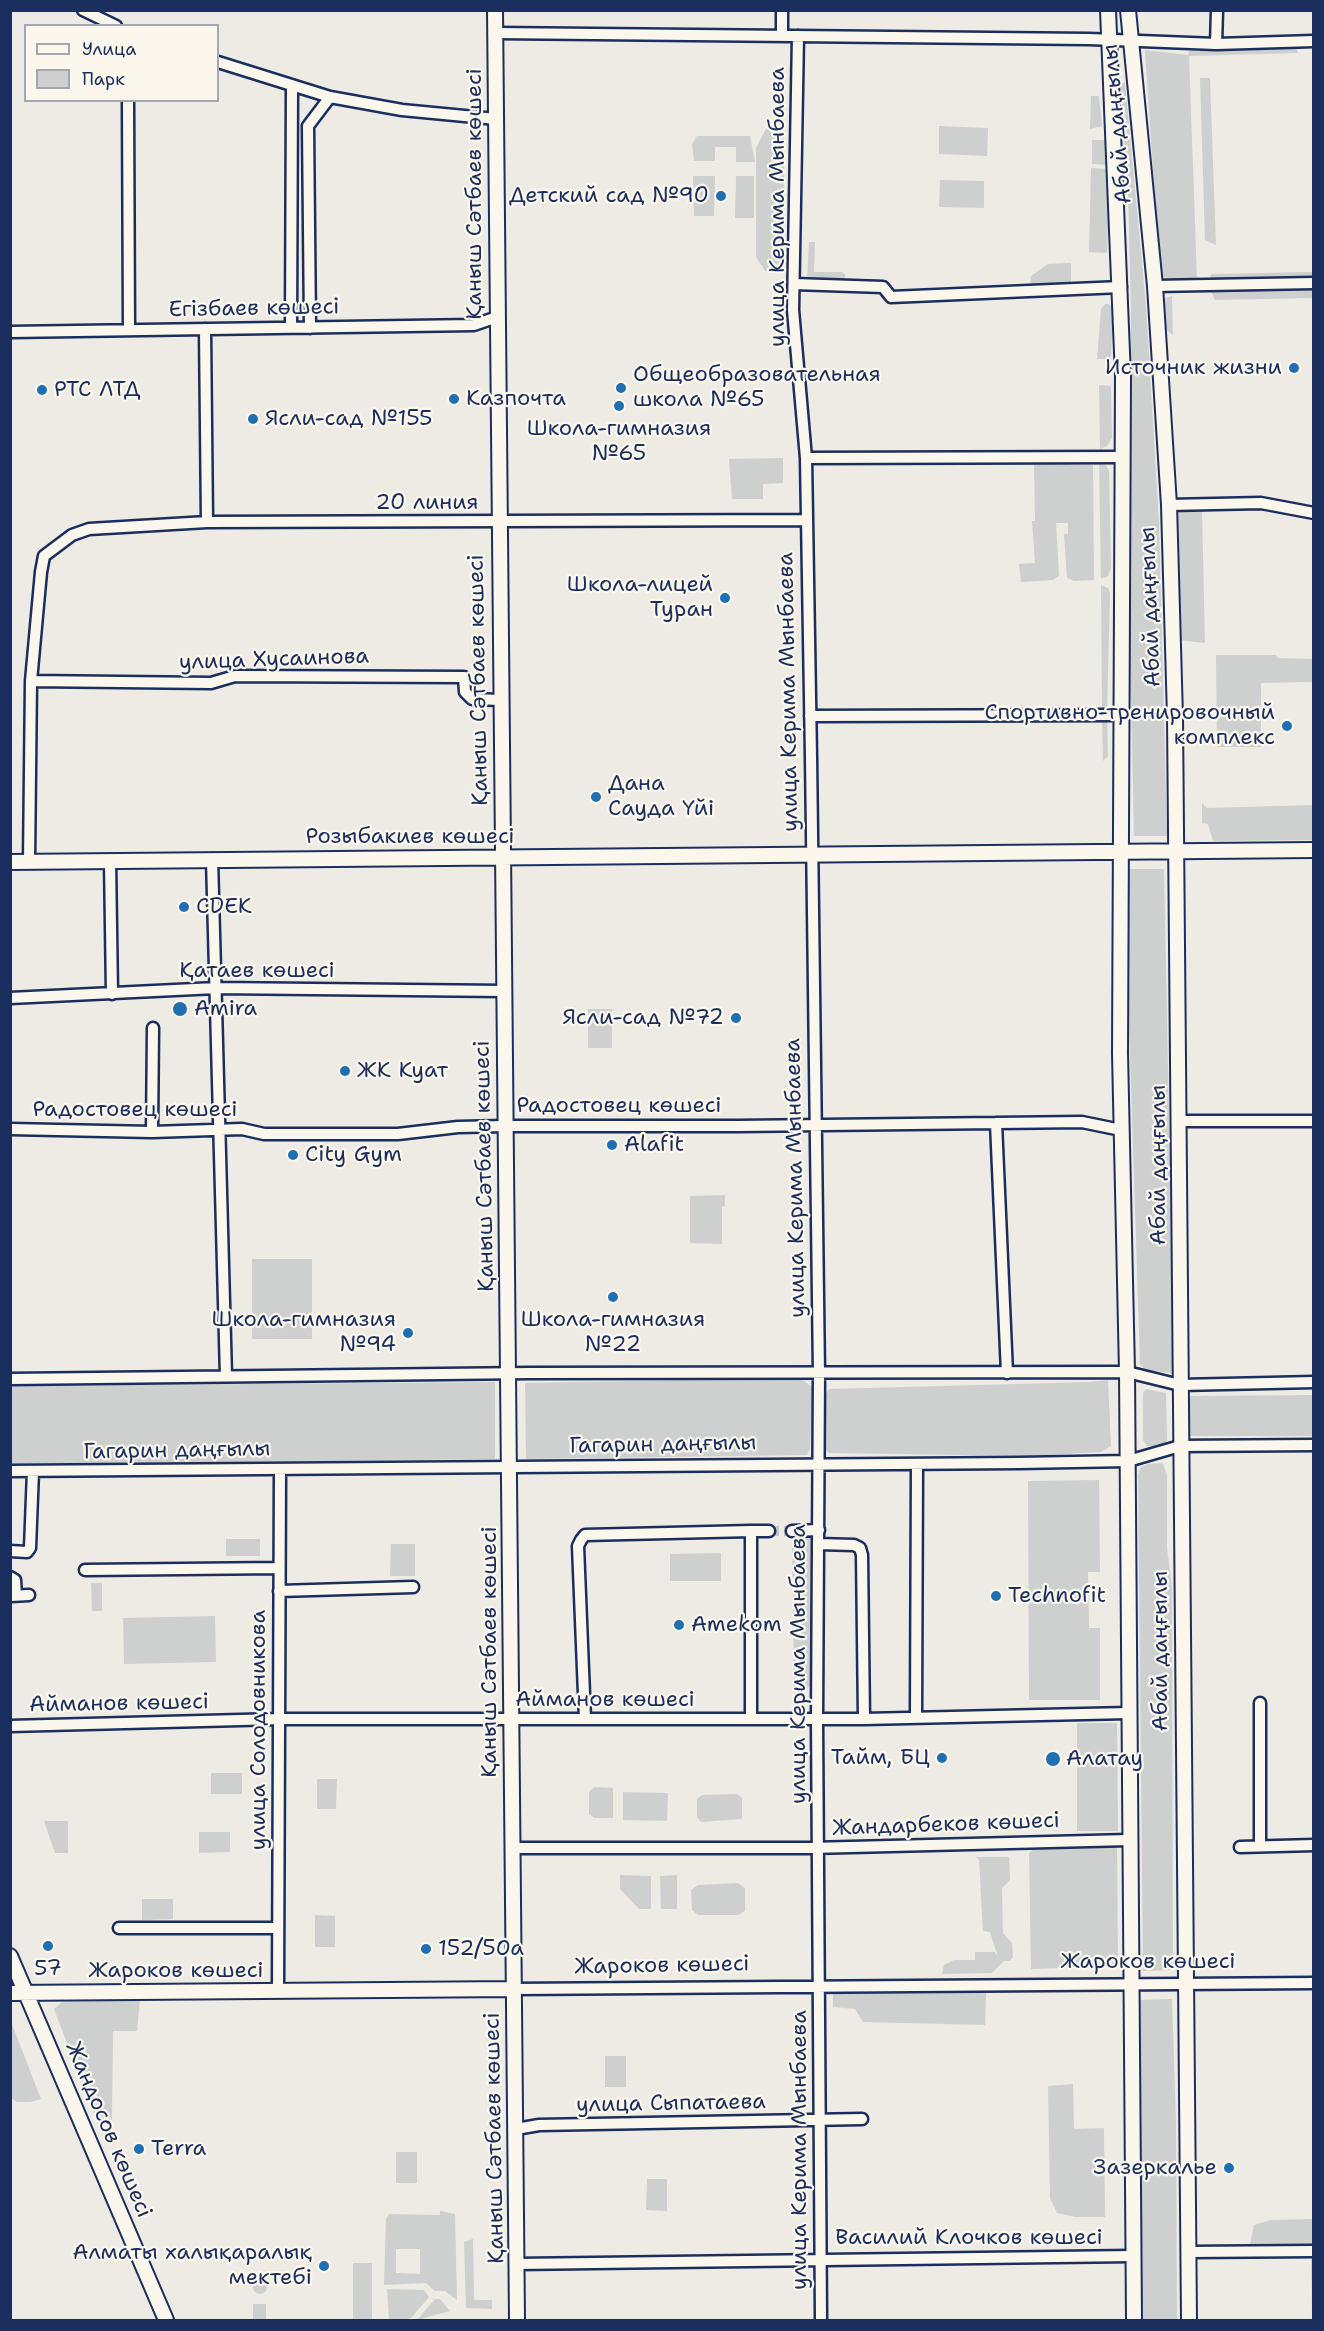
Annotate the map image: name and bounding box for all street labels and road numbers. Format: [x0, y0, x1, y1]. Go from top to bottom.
street label: Абай даңғылы [1098, 43, 1138, 205]
street label: улица Керима Мынбаева [765, 67, 791, 347]
street label: Қаныш Сәтбаев көшесі [462, 68, 488, 320]
street label: Егізбаев көшесі [168, 294, 340, 324]
street label: 20 линия [375, 490, 479, 516]
street label: Абай даңғылы [1135, 526, 1167, 688]
street label: улица Керима Мынбаева [773, 552, 805, 832]
street label: Қаныш Сәтбаев көшесі [464, 554, 494, 806]
street label: улица Хусаинова [179, 643, 369, 677]
street label: Розыбакиев көшесі [305, 824, 515, 850]
street label: Қатаев көшесі [179, 958, 335, 984]
street label: улица Керима Мынбаева [780, 1038, 812, 1318]
street label: Қаныш Сәтбаев көшесі [470, 1040, 500, 1292]
street label: Абай даңғылы [1146, 1085, 1172, 1245]
street label: Радостовец көшесі [516, 1093, 722, 1119]
street label: Радостовец көшесі [32, 1097, 238, 1123]
street label: Гагарин даңғылы [569, 1430, 757, 1460]
street label: Гагарин даңғылы [83, 1436, 271, 1466]
street label: улица Керима Мынбаева [786, 1524, 812, 1804]
street label: Қаныш Сәтбаев көшесі [477, 1526, 503, 1778]
street label: Абай даңғылы [1148, 1571, 1174, 1731]
street label: улица Солодовникова [246, 1610, 272, 1850]
street label: Айманов көшесі [515, 1687, 695, 1713]
street label: Айманов көшесі [29, 1689, 209, 1719]
street label: Жандарбеков көшесі [832, 1808, 1060, 1842]
street label: Жароков көшесі [1060, 1949, 1236, 1975]
street label: Жароков көшесі [574, 1951, 750, 1981]
street label: Жароков көшесі [88, 1958, 264, 1984]
street label: улица Керима Мынбаева [787, 2010, 813, 2290]
street label: Қаныш Сәтбаев көшесі [480, 2012, 510, 2264]
street label: Жандосов көшесі [59, 2038, 157, 2222]
street label: улица Сыпатаева [576, 2089, 766, 2119]
street label: Василий Клочков көшесі [835, 2225, 1103, 2251]

